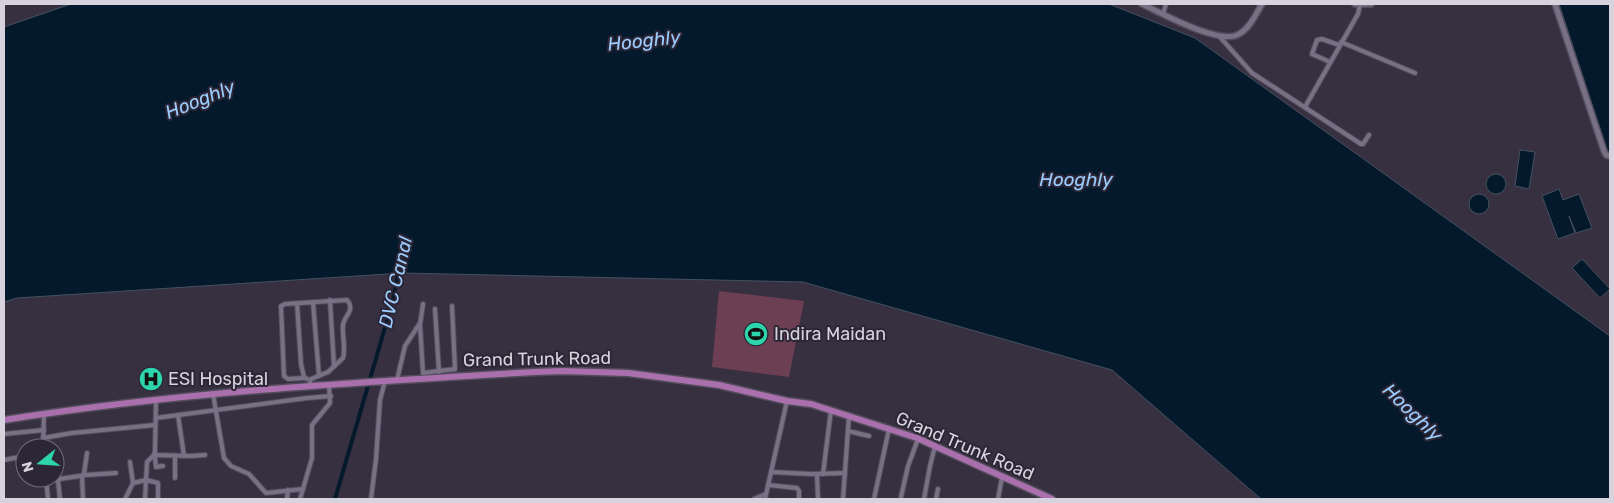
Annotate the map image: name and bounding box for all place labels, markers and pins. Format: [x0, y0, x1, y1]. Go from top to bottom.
sports icon: Indira Maidan [743, 321, 769, 347]
place label: Indira Maidan [774, 323, 886, 345]
hospital icon: ESI Hospital [138, 366, 164, 392]
place label: ESI Hospital [168, 368, 268, 390]

